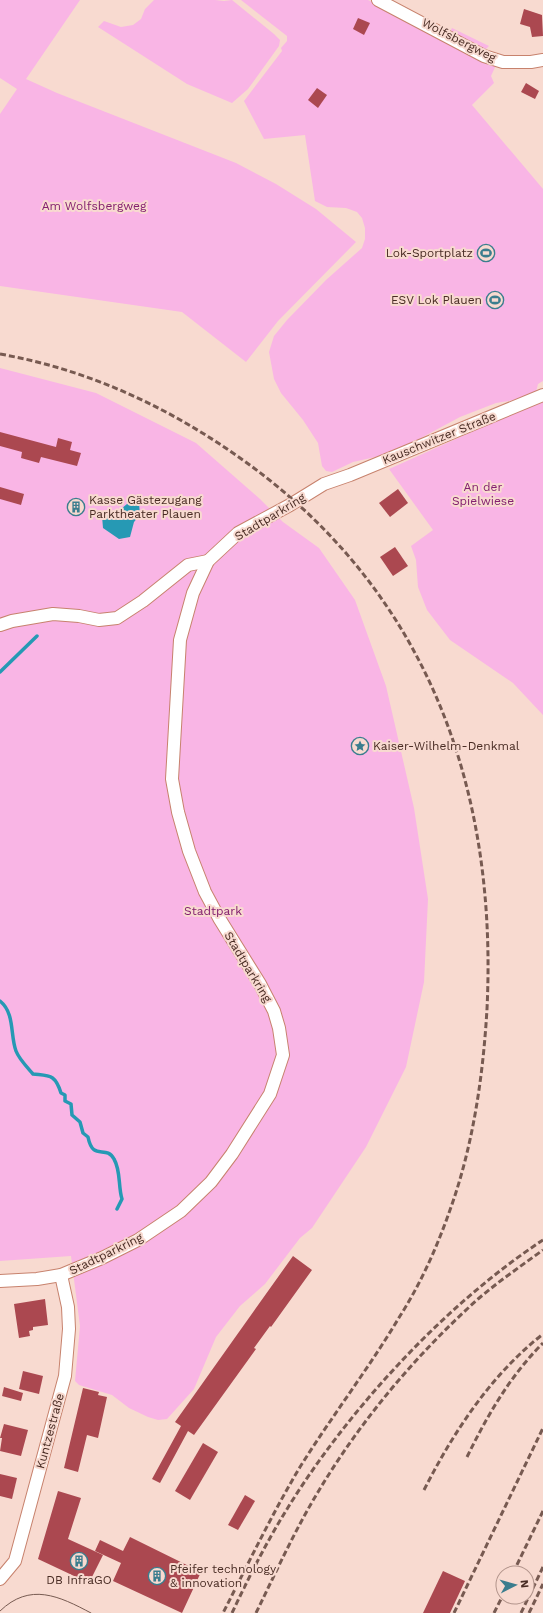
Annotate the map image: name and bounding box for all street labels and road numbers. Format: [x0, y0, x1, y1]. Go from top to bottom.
street label: Wolfsbergweg [420, 15, 499, 65]
street label: Kauschwitzer Straße [380, 409, 498, 467]
street label: Stadtparkring [232, 490, 308, 544]
street label: Stadtparkring [221, 929, 275, 1005]
street label: Stadtparkring [67, 1230, 146, 1278]
street label: Kuntzestraße [33, 1392, 67, 1470]

